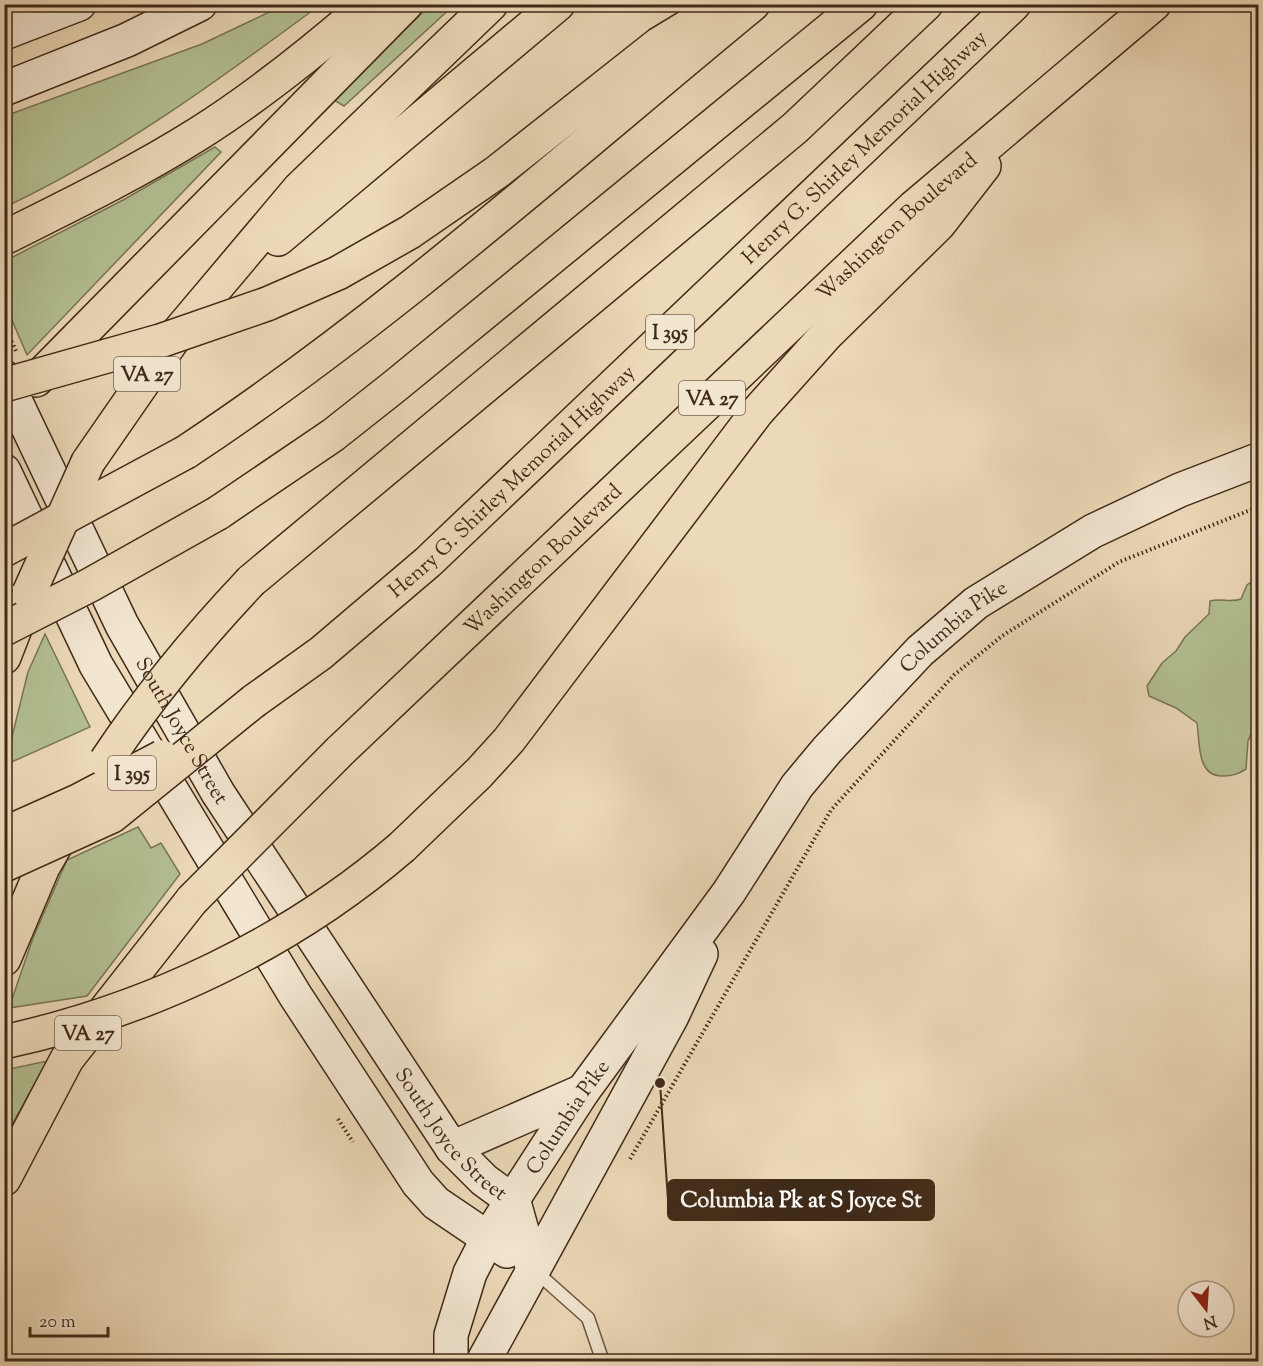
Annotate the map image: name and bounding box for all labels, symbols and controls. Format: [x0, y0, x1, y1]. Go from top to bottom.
street label: Henry G. Shirley Memorial Highway [736, 24, 995, 272]
street label: Washington Boulevard [811, 146, 985, 309]
road number: I 395 [646, 315, 694, 349]
road number: VA 27 [114, 357, 180, 391]
street label: Henry G. Shirley Memorial Highway [383, 359, 643, 606]
road number: VA 27 [679, 381, 745, 415]
street label: Washington Boulevard [458, 478, 630, 643]
street label: Columbia Pike [893, 574, 1014, 681]
street label: South Joyce Street [126, 652, 235, 811]
road number: I 395 [108, 756, 156, 790]
road number: VA 27 [55, 1016, 121, 1050]
street label: Columbia Pike [520, 1054, 618, 1181]
street label: South Joyce Street [386, 1062, 513, 1209]
callout: Columbia Pk at S Joyce St [668, 1180, 934, 1220]
text: Columbia Pk at S Joyce St [680, 1186, 922, 1218]
north arrow [1176, 1279, 1236, 1339]
scale bar [30, 1300, 108, 1338]
text: N [1200, 1308, 1219, 1334]
text: 20 m [39, 1310, 76, 1336]

